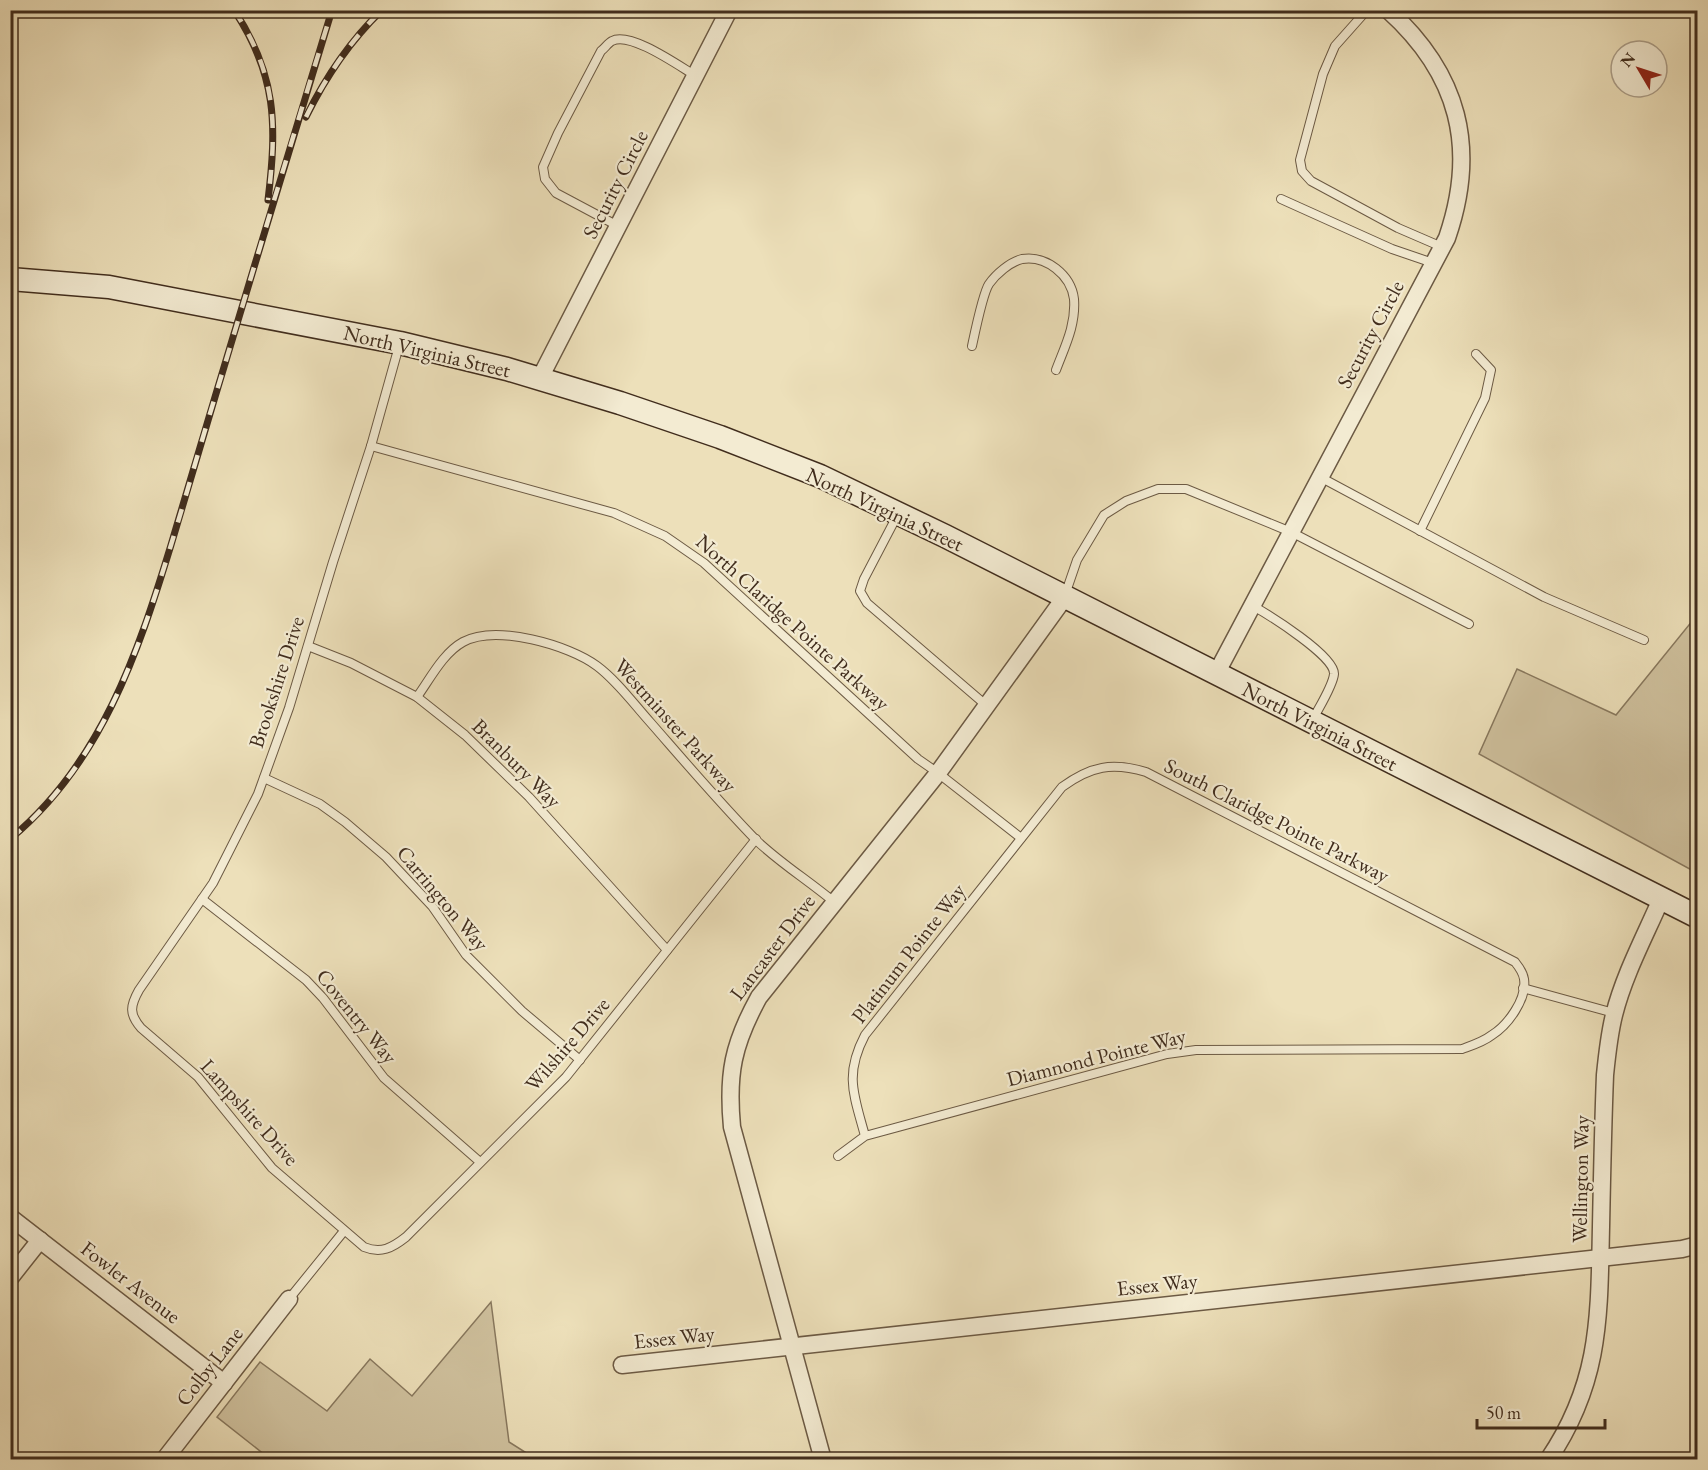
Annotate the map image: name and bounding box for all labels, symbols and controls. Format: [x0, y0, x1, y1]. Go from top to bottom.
north arrow [1609, 39, 1669, 99]
text: N [1615, 48, 1640, 72]
street label: Security Circle [576, 125, 654, 243]
street label: Security Circle [1330, 275, 1410, 393]
street label: North Virginia Street [341, 319, 514, 383]
street label: North Virginia Street [802, 461, 968, 557]
street label: North Claridge Pointe Parkway [690, 528, 896, 717]
street label: Brookshire Drive [242, 613, 310, 751]
street label: Westminster Parkway [609, 652, 744, 798]
street label: North Virginia Street [1238, 675, 1403, 777]
street label: Branbury Way [467, 713, 568, 814]
street label: South Claridge Pointe Parkway [1160, 751, 1395, 889]
street label: Carrington Way [391, 840, 495, 957]
street label: Platinum Pointe Way [845, 877, 971, 1028]
street label: Lancaster Drive [723, 889, 821, 1005]
street label: Coventry Way [310, 963, 404, 1070]
street label: Wilshire Drive [519, 991, 615, 1097]
street label: Diamnond Pointe Way [1004, 1021, 1189, 1092]
street label: Lampshire Drive [195, 1053, 305, 1171]
street label: Wellington Way [1565, 1114, 1595, 1243]
street label: Fowler Avenue [76, 1235, 186, 1329]
street label: Essex Way [1115, 1266, 1199, 1302]
street label: Essex Way [632, 1319, 716, 1355]
street label: Colby Lane [170, 1321, 248, 1411]
scale bar [1477, 1392, 1604, 1430]
text: 50 m [1486, 1401, 1521, 1424]

